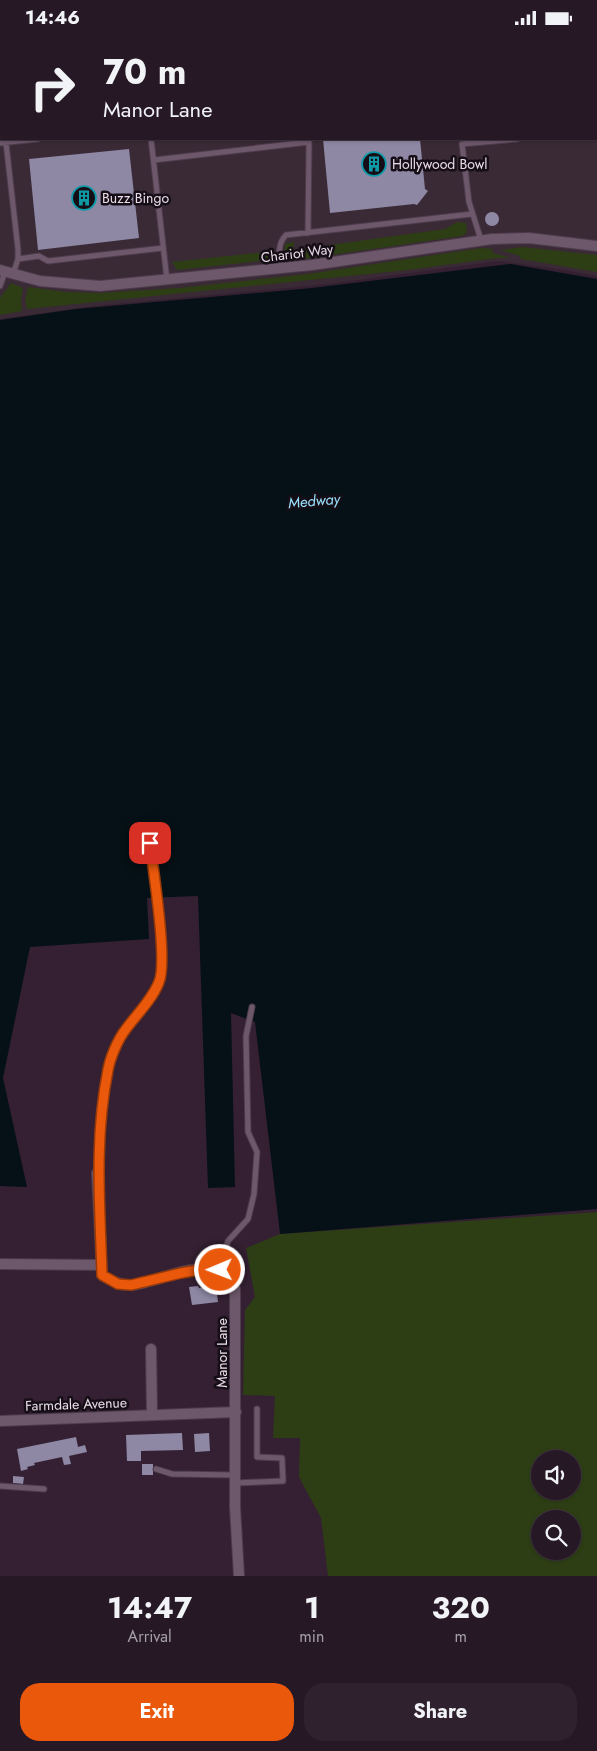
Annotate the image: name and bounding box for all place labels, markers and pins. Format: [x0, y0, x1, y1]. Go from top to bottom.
building icon: Hollywood Bowl [361, 151, 387, 177]
place label: Hollywood Bowl [392, 154, 487, 174]
building icon: Buzz Bingo [71, 185, 97, 211]
place label: Buzz Bingo [102, 188, 169, 208]
pin [129, 822, 171, 864]

